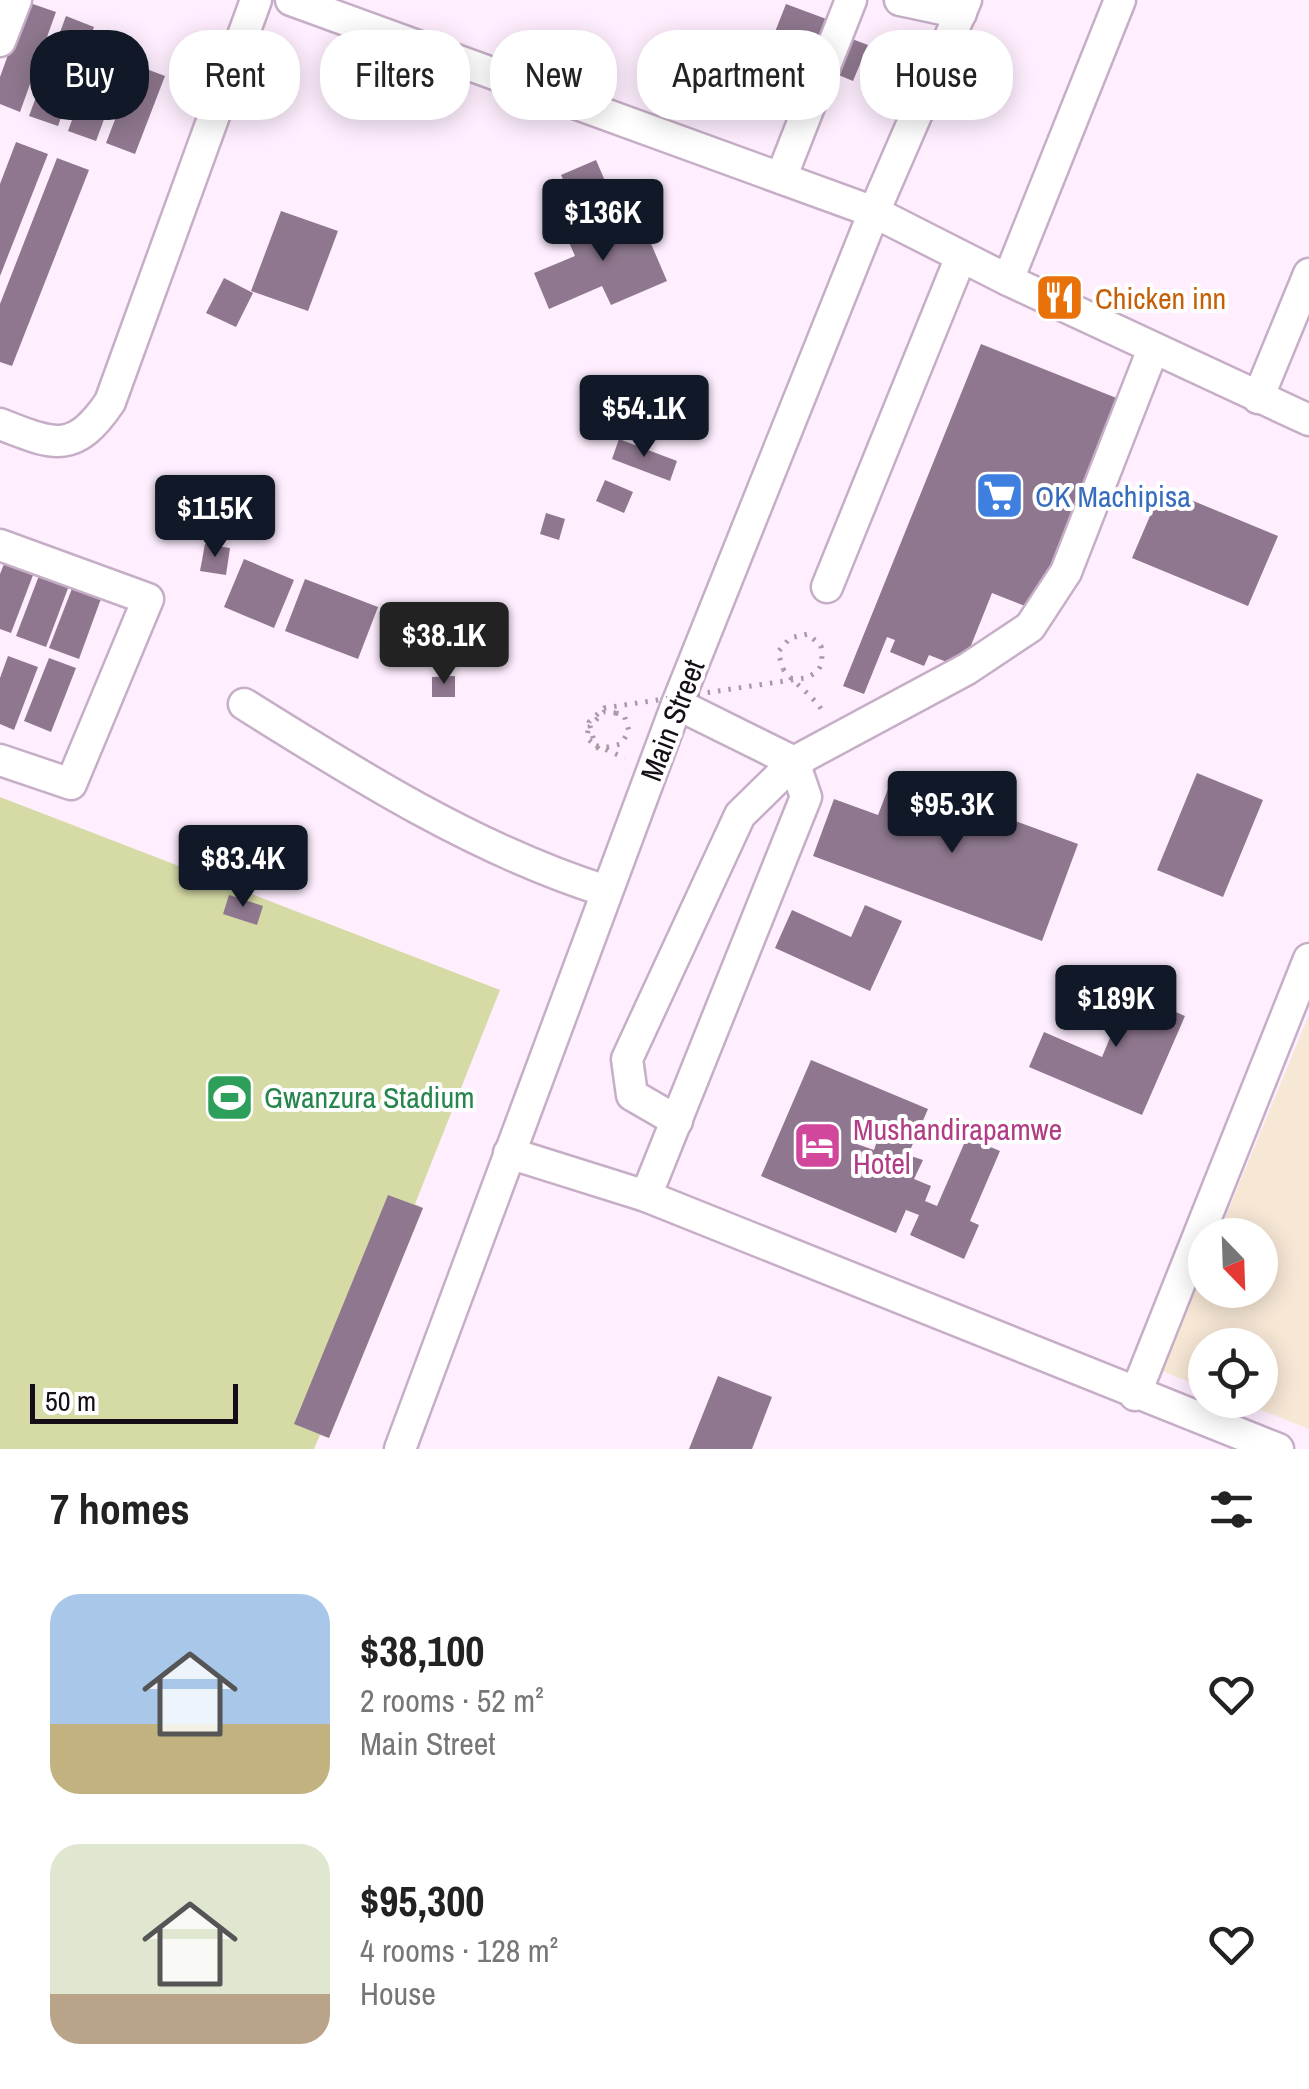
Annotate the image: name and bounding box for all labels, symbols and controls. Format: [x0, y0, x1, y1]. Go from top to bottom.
chip: Buy [30, 30, 149, 120]
chip: Rent [169, 30, 300, 120]
chip: Filters [320, 30, 470, 120]
chip: New [490, 30, 617, 120]
chip: Apartment [637, 30, 840, 120]
chip: House [860, 30, 1013, 120]
pin: $136K [533, 179, 673, 264]
text: $136K [564, 190, 642, 233]
restaurant icon: Chicken inn [1034, 272, 1086, 324]
place label: Chicken inn [1095, 278, 1226, 318]
pin: $54.1K [563, 375, 725, 460]
text: $54.1K [602, 386, 686, 429]
supermarket icon: OK Machipisa [974, 470, 1026, 522]
pin: $115K [145, 475, 285, 560]
place label: OK Machipisa [1035, 476, 1191, 516]
text: $115K [177, 486, 253, 529]
pin: $38.1K [363, 602, 525, 687]
text: $38.1K [402, 613, 486, 656]
street label: Main Street [631, 653, 714, 787]
pin: $95.3K [871, 771, 1033, 856]
text: $95.3K [910, 782, 994, 825]
pin: $83.4K [162, 825, 324, 910]
text: $83.4K [201, 836, 285, 879]
pin: $189K [1046, 965, 1186, 1050]
text: $189K [1077, 976, 1155, 1019]
sports icon: Gwanzura Stadium [203, 1071, 255, 1123]
place label: Gwanzura Stadium [264, 1077, 475, 1117]
place label: Mushandirapamwe Hotel [853, 1109, 1062, 1183]
hotel icon: Mushandirapamwe Hotel [792, 1120, 844, 1172]
north arrow [1188, 1218, 1278, 1308]
map controls [1188, 1218, 1278, 1418]
button: locate [1188, 1328, 1278, 1418]
scale bar [30, 1379, 238, 1424]
text: 50 m [45, 1382, 96, 1420]
text: 7 homes [50, 1481, 190, 1537]
icon: filters [1204, 1482, 1259, 1537]
text: $38,100 [360, 1623, 485, 1679]
icon: home [130, 1634, 250, 1754]
icon: heart [1204, 1667, 1259, 1722]
text: 2 rooms · 52 m² [360, 1679, 544, 1722]
text: Main Street [360, 1722, 496, 1765]
text: $95,300 [360, 1873, 485, 1929]
icon: home [130, 1884, 250, 2004]
icon: heart [1204, 1917, 1259, 1972]
text: 4 rooms · 128 m² [360, 1929, 558, 1972]
text: House [360, 1972, 436, 2015]

